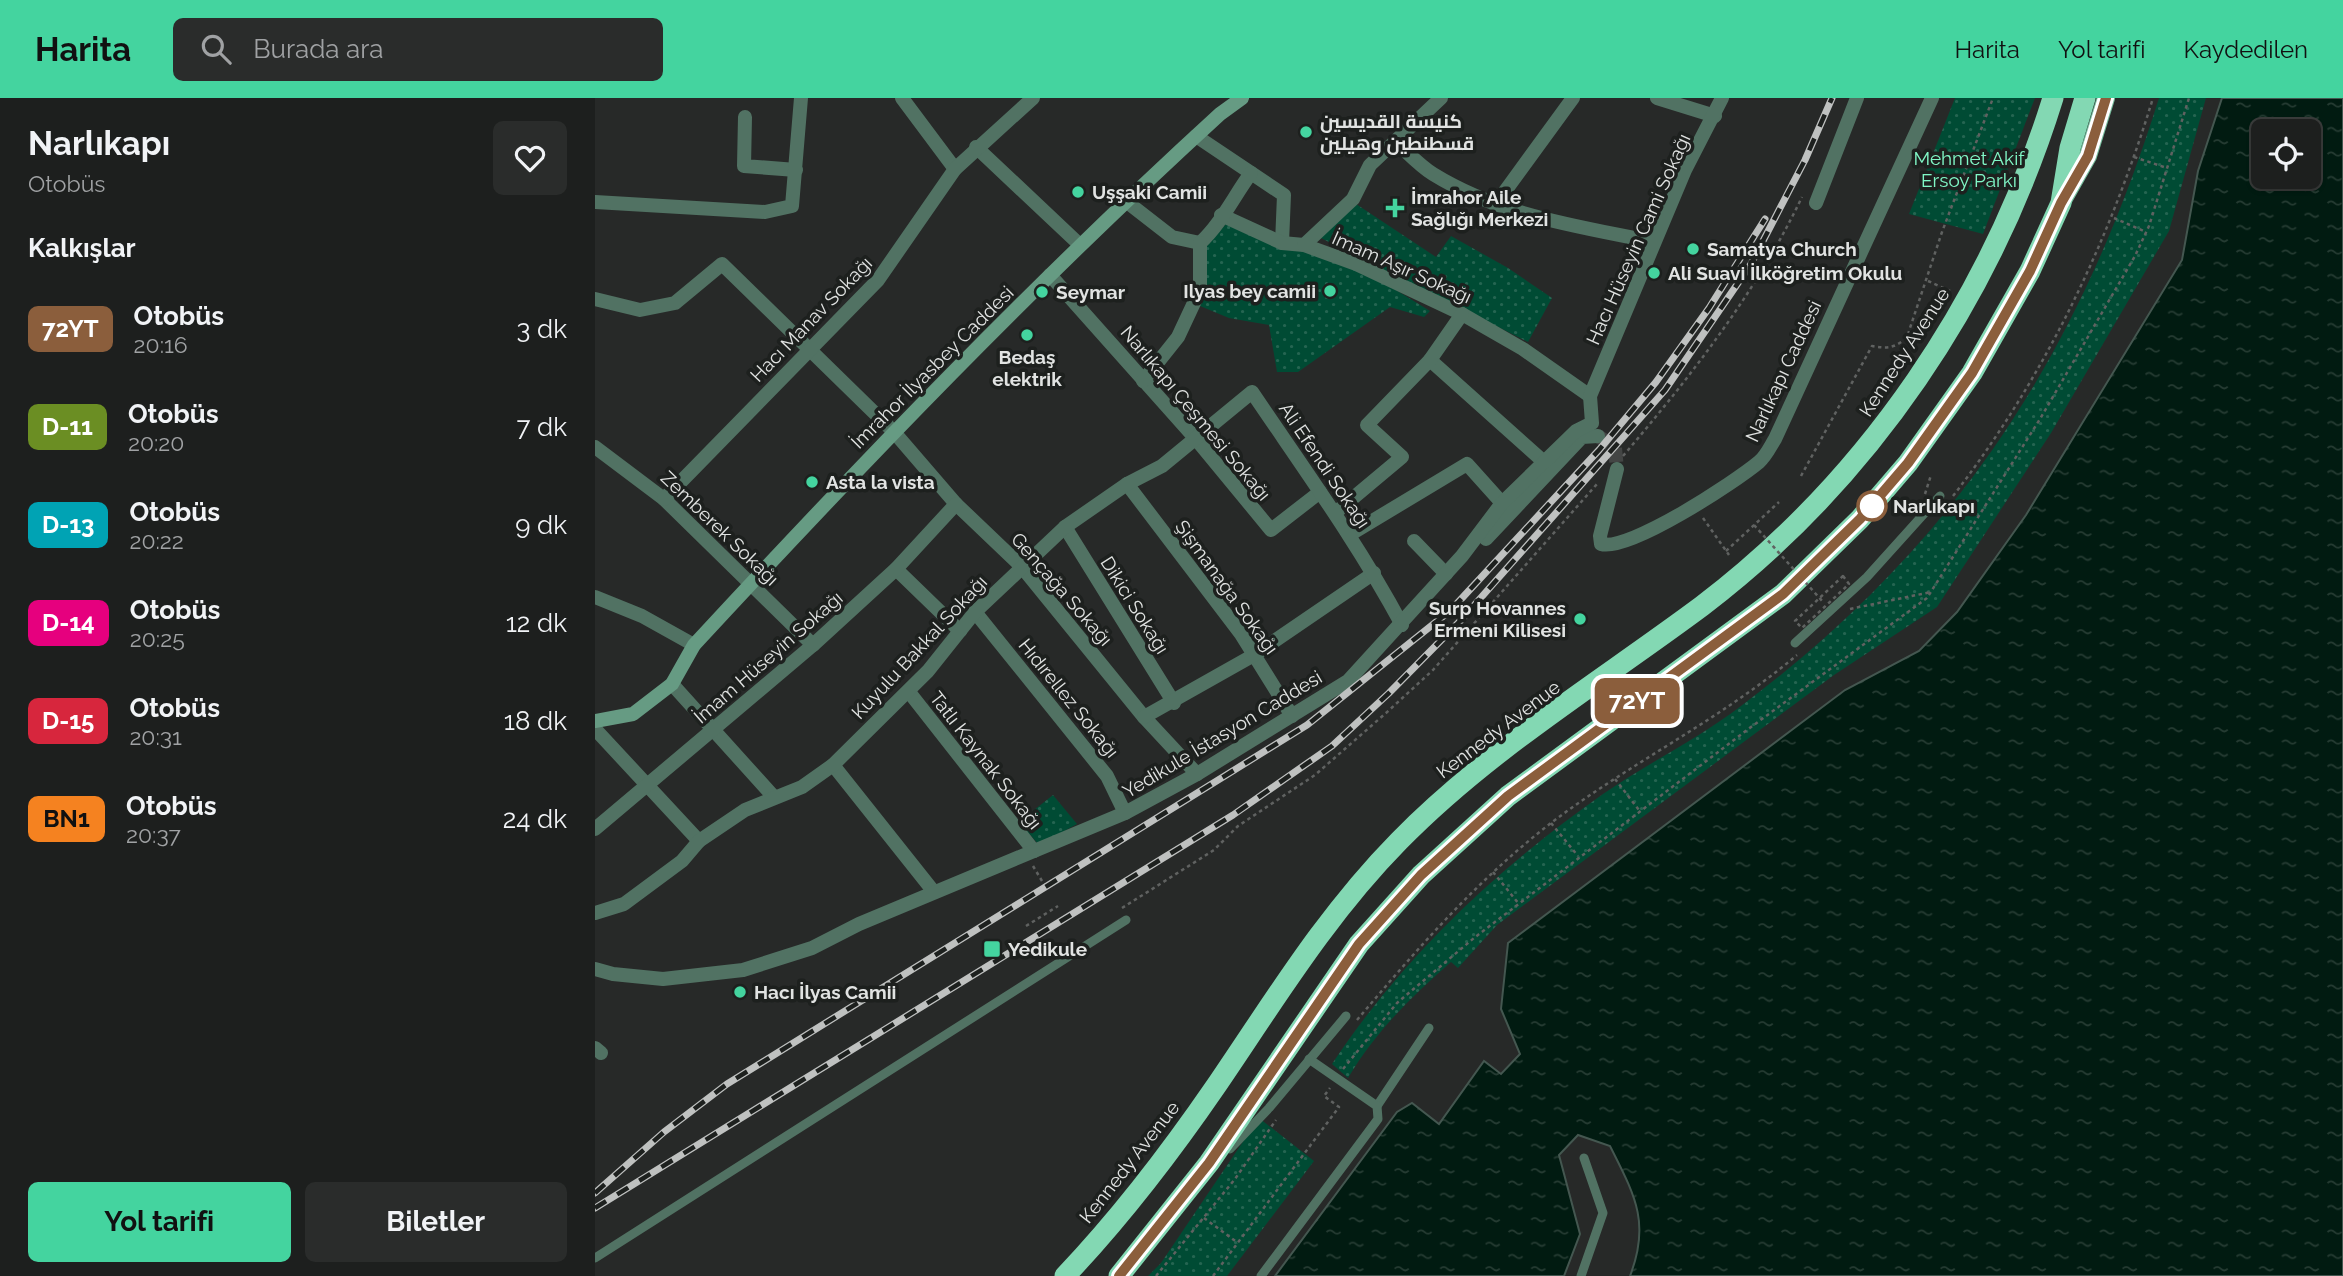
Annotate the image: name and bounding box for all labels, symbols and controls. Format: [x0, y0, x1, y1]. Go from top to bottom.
search box [173, 18, 663, 81]
text: Harita [35, 30, 131, 69]
icon: search [197, 30, 235, 68]
text: Burada ara [253, 34, 384, 64]
text: Harita [1954, 35, 2020, 64]
text: Yol tarifi [2058, 35, 2146, 64]
text: Kaydedilen [2184, 35, 2308, 64]
place label: كنيسة القديسين قسطنطين وهيلين [1320, 110, 1474, 155]
map controls [2251, 119, 2321, 189]
button: locate [2251, 119, 2321, 189]
button: heart [493, 121, 567, 195]
text: Narlıkapı [28, 124, 170, 163]
marker: كنيسة القديسين قسطنطين وهيلين [1298, 124, 1314, 140]
street label: Hacı Hüseyin Cami Sokağı [1582, 130, 1694, 348]
park label: Mehmet Akif Ersoy Parkı [1913, 147, 2025, 191]
text: Otobüs [28, 170, 105, 197]
place label: Uşşaki Camii [1092, 181, 1207, 203]
marker: Uşşaki Camii [1070, 184, 1086, 200]
place label: İmrahor Aile Sağlığı Merkezi [1411, 186, 1548, 230]
marker: İmrahor Aile Sağlığı Merkezi [1385, 198, 1405, 218]
street label: İmam Aşır Sokağı [1329, 226, 1475, 308]
text: Kalkışlar [28, 233, 136, 263]
place label: Samatya Church [1707, 238, 1857, 260]
marker: Samatya Church [1685, 241, 1701, 257]
street label: Hacı Manav Sokağı [746, 252, 876, 386]
place label: Ali Suavi İlköğretim Okulu [1668, 262, 1902, 284]
marker: Ali Suavi İlköğretim Okulu [1646, 265, 1662, 281]
place label: Ilyas bey camii [1183, 280, 1316, 302]
street label: İmrahor İlyasbey Caddesi [846, 281, 1018, 453]
place label: Seymar [1056, 281, 1126, 303]
marker: Ilyas bey camii [1322, 283, 1338, 299]
marker: Seymar [1034, 284, 1050, 300]
street label: Kennedy Avenue [1854, 284, 1954, 420]
street label: Narlıkapı Caddesi [1741, 297, 1825, 445]
text: Otobüs [134, 301, 224, 331]
text: 72YT [42, 314, 99, 343]
text: 3 dk [517, 314, 567, 344]
street label: Narlıkapı Çeşmesi Sokağı [1116, 321, 1276, 505]
marker: Bedaş elektrik [1019, 327, 1035, 343]
text: 20:16 [134, 331, 188, 358]
place label: Bedaş elektrik [992, 346, 1062, 390]
street label: Ali Efendi Sokağı [1275, 398, 1375, 532]
text: Otobüs [128, 399, 219, 429]
text: D-11 [42, 412, 93, 441]
text: 7 dk [517, 412, 567, 442]
text: 20:20 [128, 429, 184, 456]
street label: Zemberek Sokağı [657, 466, 783, 590]
place label: Asta la vista [826, 471, 935, 493]
marker: Asta la vista [804, 474, 820, 490]
marker: Narlıkapı [1857, 491, 1887, 521]
place label: Narlıkapı [1893, 495, 1975, 517]
text: Otobüs [129, 497, 220, 527]
text: D-13 [42, 510, 94, 539]
text: 9 dk [515, 510, 567, 540]
street label: Şişmanağa Sokağı [1171, 516, 1283, 658]
text: 20:22 [129, 527, 184, 554]
street label: Gençağa Sokağı [1007, 528, 1117, 650]
street label: Dikici Sokağı [1096, 552, 1174, 658]
street label: Kuyulu Bakkal Sokağı [847, 571, 991, 723]
street label: İmam Hüseyin Sokağı [689, 586, 847, 728]
text: Otobüs [130, 595, 220, 625]
place label: Surp Hovannes Ermeni Kilisesi [1429, 597, 1566, 641]
text: D-14 [42, 608, 95, 637]
text: 12 dk [506, 608, 567, 638]
marker: Surp Hovannes Ermeni Kilisesi [1572, 611, 1588, 627]
text: 20:25 [130, 625, 185, 652]
street label: Hıdırellez Sokağı [1014, 634, 1124, 762]
street label: Yedikule İstasyon Caddesi [1118, 666, 1326, 802]
street label: Kennedy Avenue [1432, 675, 1564, 783]
line badge: 72YT [1588, 678, 1686, 724]
text: 72YT [1609, 686, 1665, 715]
street label: Tatlı Kaynak Sokağı [925, 687, 1047, 833]
text: Otobüs [129, 693, 220, 723]
text: D-15 [42, 706, 94, 735]
text: 18 dk [504, 706, 567, 736]
text: 20:31 [129, 723, 182, 750]
text: Otobüs [126, 791, 217, 821]
text: BN1 [43, 804, 90, 833]
text: 24 dk [503, 804, 567, 834]
text: 20:37 [126, 821, 181, 848]
place label: Yedikule [1008, 938, 1087, 960]
marker: Yedikule [982, 939, 1002, 959]
place label: Hacı İlyas Camii [754, 981, 896, 1003]
marker: Hacı İlyas Camii [732, 984, 748, 1000]
street label: Kennedy Avenue [1075, 1097, 1183, 1227]
button: Yol tarifi [28, 1182, 291, 1262]
button: Biletler [305, 1182, 567, 1262]

